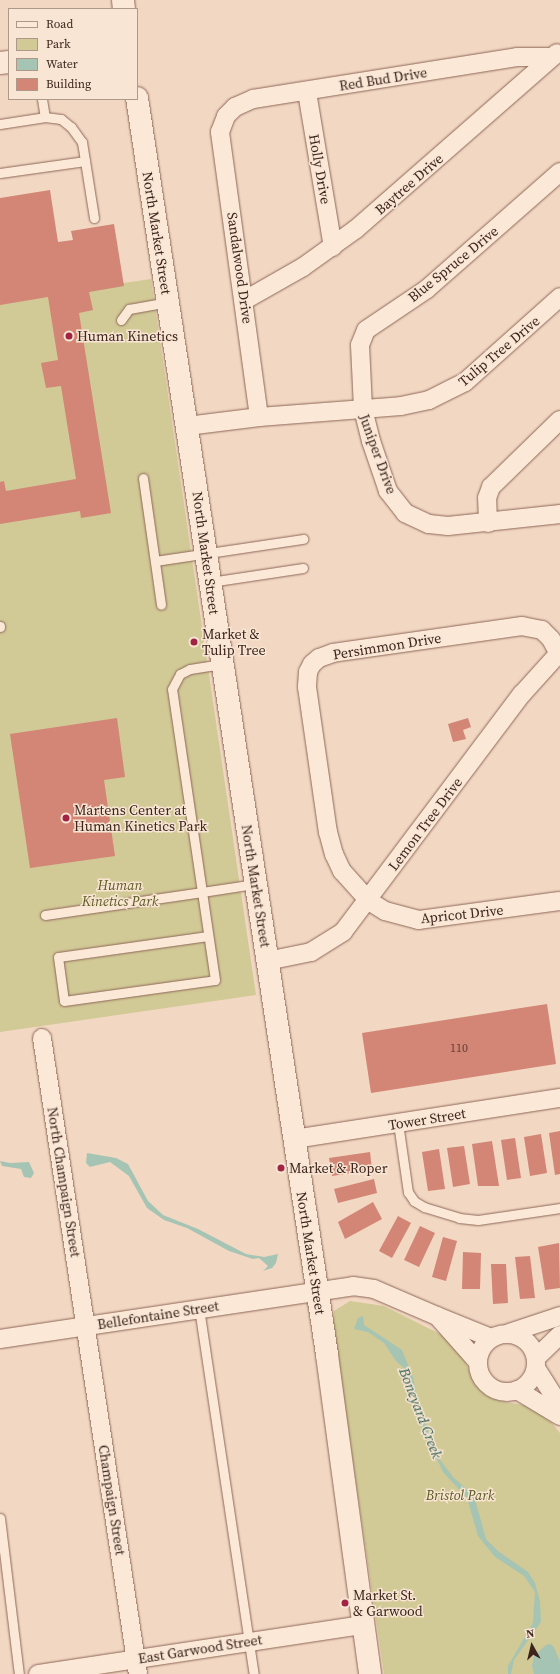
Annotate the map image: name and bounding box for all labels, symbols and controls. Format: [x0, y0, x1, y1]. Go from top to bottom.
legend [8, 8, 138, 100]
text: Road [46, 16, 73, 32]
text: Park [46, 36, 71, 52]
text: Water [46, 56, 78, 72]
street label: Red Bud Drive [338, 64, 428, 94]
text: Building [46, 76, 91, 92]
street label: Holly Drive [306, 133, 334, 205]
street label: Baytree Drive [372, 150, 446, 218]
street label: North Market Street [139, 170, 175, 296]
street label: Sandalwood Drive [224, 211, 256, 325]
street label: Blue Spruce Drive [404, 222, 502, 306]
street label: Tulip Tree Drive [455, 312, 543, 390]
place label: Human Kinetics [77, 328, 178, 344]
marker: Human Kinetics [64, 331, 74, 341]
street label: Juniper Drive [356, 412, 400, 496]
street label: North Market Street [189, 490, 223, 616]
place label: Market & Tulip Tree [202, 626, 266, 658]
street label: Persimmon Drive [332, 629, 442, 663]
marker: Market & Tulip Tree [189, 637, 199, 647]
street label: Lemon Tree Drive [384, 774, 466, 874]
place label: Martens Center at Human Kinetics Park [74, 802, 207, 834]
marker: Martens Center at Human Kinetics Park [61, 813, 71, 823]
street label: North Market Street [238, 823, 274, 949]
park label: Human Kinetics Park [82, 877, 158, 910]
street label: Apricot Drive [420, 901, 504, 927]
house number: 110 [450, 1042, 468, 1056]
street label: Tower Street [387, 1105, 467, 1133]
street label: North Champaign Street [44, 1106, 84, 1258]
place label: Market & Roper [289, 1160, 388, 1176]
marker: Market & Roper [276, 1163, 286, 1173]
street label: North Market Street [293, 1190, 329, 1316]
street label: Bellefontaine Street [96, 1297, 220, 1333]
water label: Boneyard Creek [395, 1365, 447, 1461]
street label: Champaign Street [95, 1444, 129, 1556]
park label: Bristol Park [426, 1487, 494, 1503]
place label: Market St. & Garwood [353, 1587, 423, 1620]
marker: Market St. & Garwood [340, 1598, 350, 1608]
north arrow [512, 1626, 552, 1666]
text: N [525, 1626, 535, 1642]
street label: East Garwood Street [137, 1631, 263, 1667]

